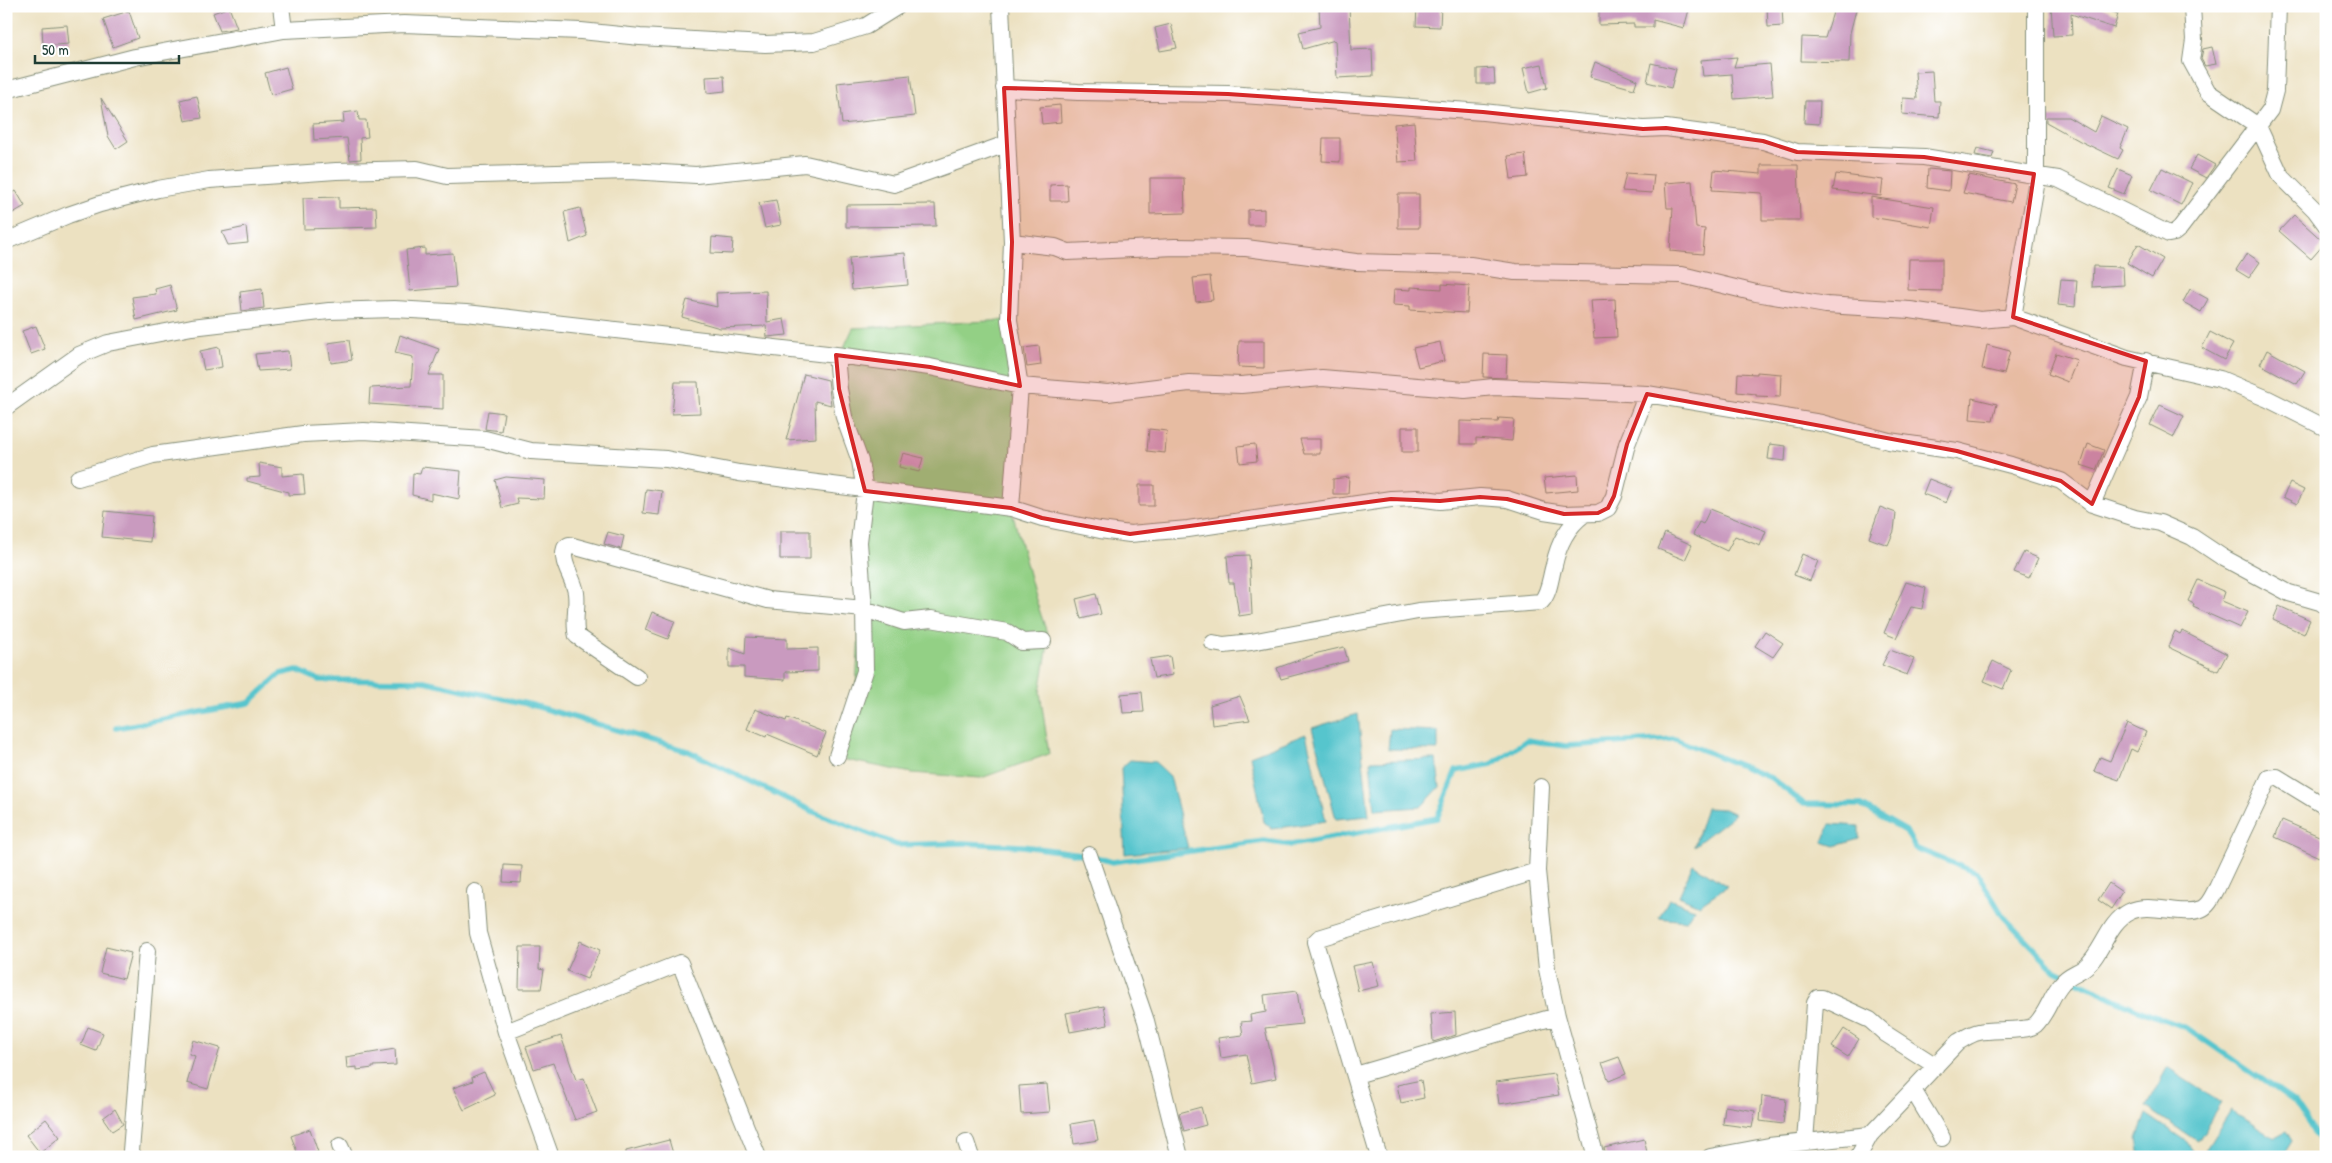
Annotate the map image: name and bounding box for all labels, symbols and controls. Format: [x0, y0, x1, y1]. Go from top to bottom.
scale bar [35, 32, 179, 64]
text: 50 m [42, 39, 69, 60]

